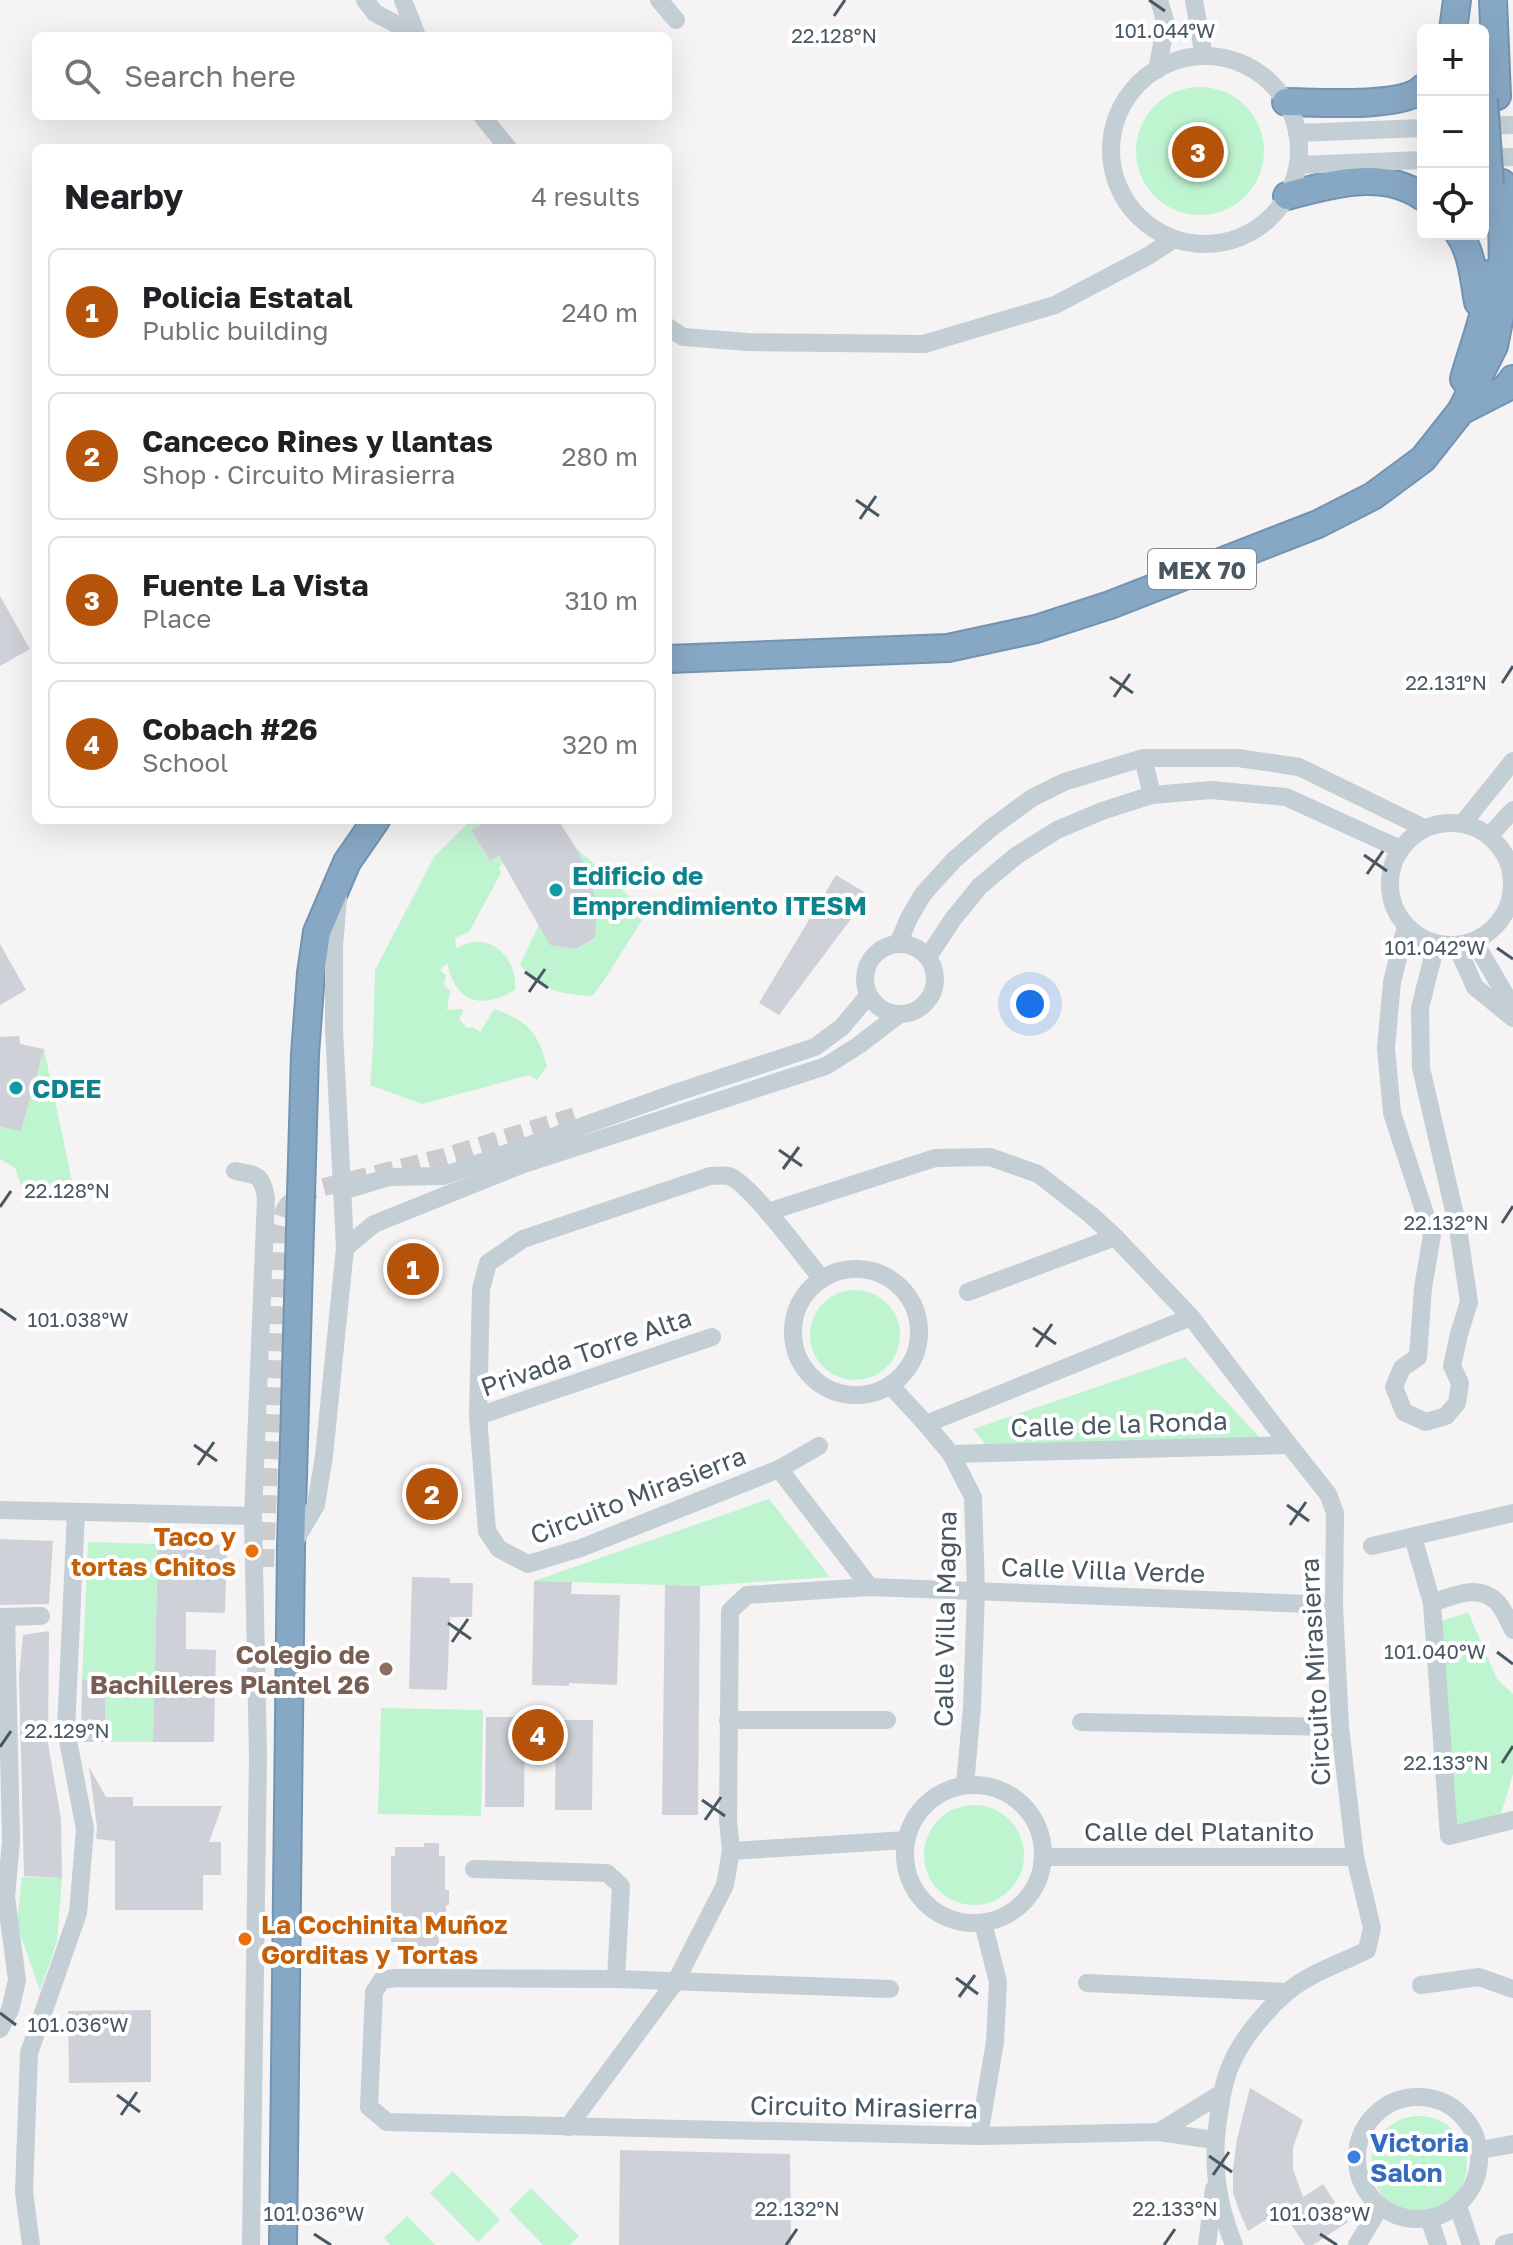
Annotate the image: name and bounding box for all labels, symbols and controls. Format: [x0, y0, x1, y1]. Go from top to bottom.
text: 101.044°W [1115, 18, 1215, 42]
text: 22.128°N [791, 23, 877, 47]
map controls [1417, 24, 1489, 240]
button: + [1417, 24, 1489, 96]
search box [32, 32, 672, 120]
icon: search [60, 54, 104, 98]
text: Search here [124, 58, 296, 94]
button: − [1417, 96, 1489, 168]
pin: 3 [1172, 122, 1224, 182]
button: locate [1417, 168, 1489, 240]
text: Nearby [64, 176, 184, 216]
text: 4 results [531, 181, 640, 212]
text: Policia Estatal [142, 279, 353, 315]
text: 1 [85, 297, 99, 328]
text: 240 m [561, 297, 638, 328]
text: Public building [142, 315, 328, 346]
text: Canceco Rines y llantas [142, 423, 493, 459]
text: 2 [84, 441, 100, 472]
text: 280 m [561, 441, 638, 472]
text: Shop · Circuito Mirasierra [142, 459, 455, 490]
road number: MEX 70 [1148, 549, 1256, 589]
text: Fuente La Vista [142, 567, 369, 603]
text: 3 [84, 585, 100, 616]
text: 310 m [565, 585, 638, 616]
text: Place [142, 603, 211, 634]
text: 22.131°N [1405, 670, 1487, 694]
text: Cobach #26 [142, 711, 318, 747]
text: 4 [84, 729, 100, 760]
text: 320 m [562, 729, 638, 760]
text: School [142, 747, 228, 778]
place label: Edificio de Emprendimiento ITESM [572, 860, 867, 921]
marker: Edificio de Emprendimiento ITESM [547, 881, 565, 899]
text: 101.042°W [1385, 935, 1486, 959]
your location [1010, 984, 1050, 1024]
place label: CDEE [32, 1073, 102, 1104]
marker: CDEE [7, 1079, 25, 1097]
text: 22.128°N [24, 1178, 110, 1202]
text: 22.132°N [1403, 1210, 1489, 1234]
pin: 1 [387, 1239, 439, 1299]
street label: Privada Torre Alta [477, 1301, 695, 1403]
text: 101.038°W [27, 1307, 129, 1331]
street label: Calle de la Ronda [1010, 1405, 1228, 1443]
street label: Circuito Mirasierra [526, 1440, 750, 1550]
pin: 2 [406, 1464, 458, 1524]
street label: Calle Villa Magna [928, 1511, 962, 1727]
place label: Taco y tortas Chitos [71, 1521, 236, 1582]
marker: Taco y tortas Chitos [243, 1542, 261, 1560]
street label: Calle Villa Verde [1000, 1551, 1206, 1589]
street label: Circuito Mirasierra [1294, 1557, 1336, 1787]
place label: Colegio de Bachilleres Plantel 26 [90, 1639, 370, 1700]
text: 101.040°W [1384, 1639, 1486, 1663]
marker: Colegio de Bachilleres Plantel 26 [377, 1660, 395, 1678]
pin: 4 [512, 1705, 564, 1765]
text: 22.129°N [24, 1718, 110, 1742]
text: 22.133°N [1403, 1750, 1489, 1774]
street label: Calle del Platanito [1084, 1816, 1314, 1847]
place label: La Cochinita Muñoz Gorditas y Tortas [261, 1909, 507, 1970]
marker: La Cochinita Muñoz Gorditas y Tortas [236, 1930, 254, 1948]
text: 101.036°W [28, 2012, 129, 2036]
street label: Circuito Mirasierra [750, 2090, 978, 2124]
place label: Victoria Salon [1370, 2127, 1469, 2188]
marker: Victoria Salon [1345, 2148, 1363, 2166]
text: 22.132°N [754, 2196, 840, 2220]
text: 22.133°N [1132, 2196, 1218, 2220]
text: 101.036°W [264, 2201, 365, 2225]
text: 101.038°W [1269, 2201, 1371, 2225]

